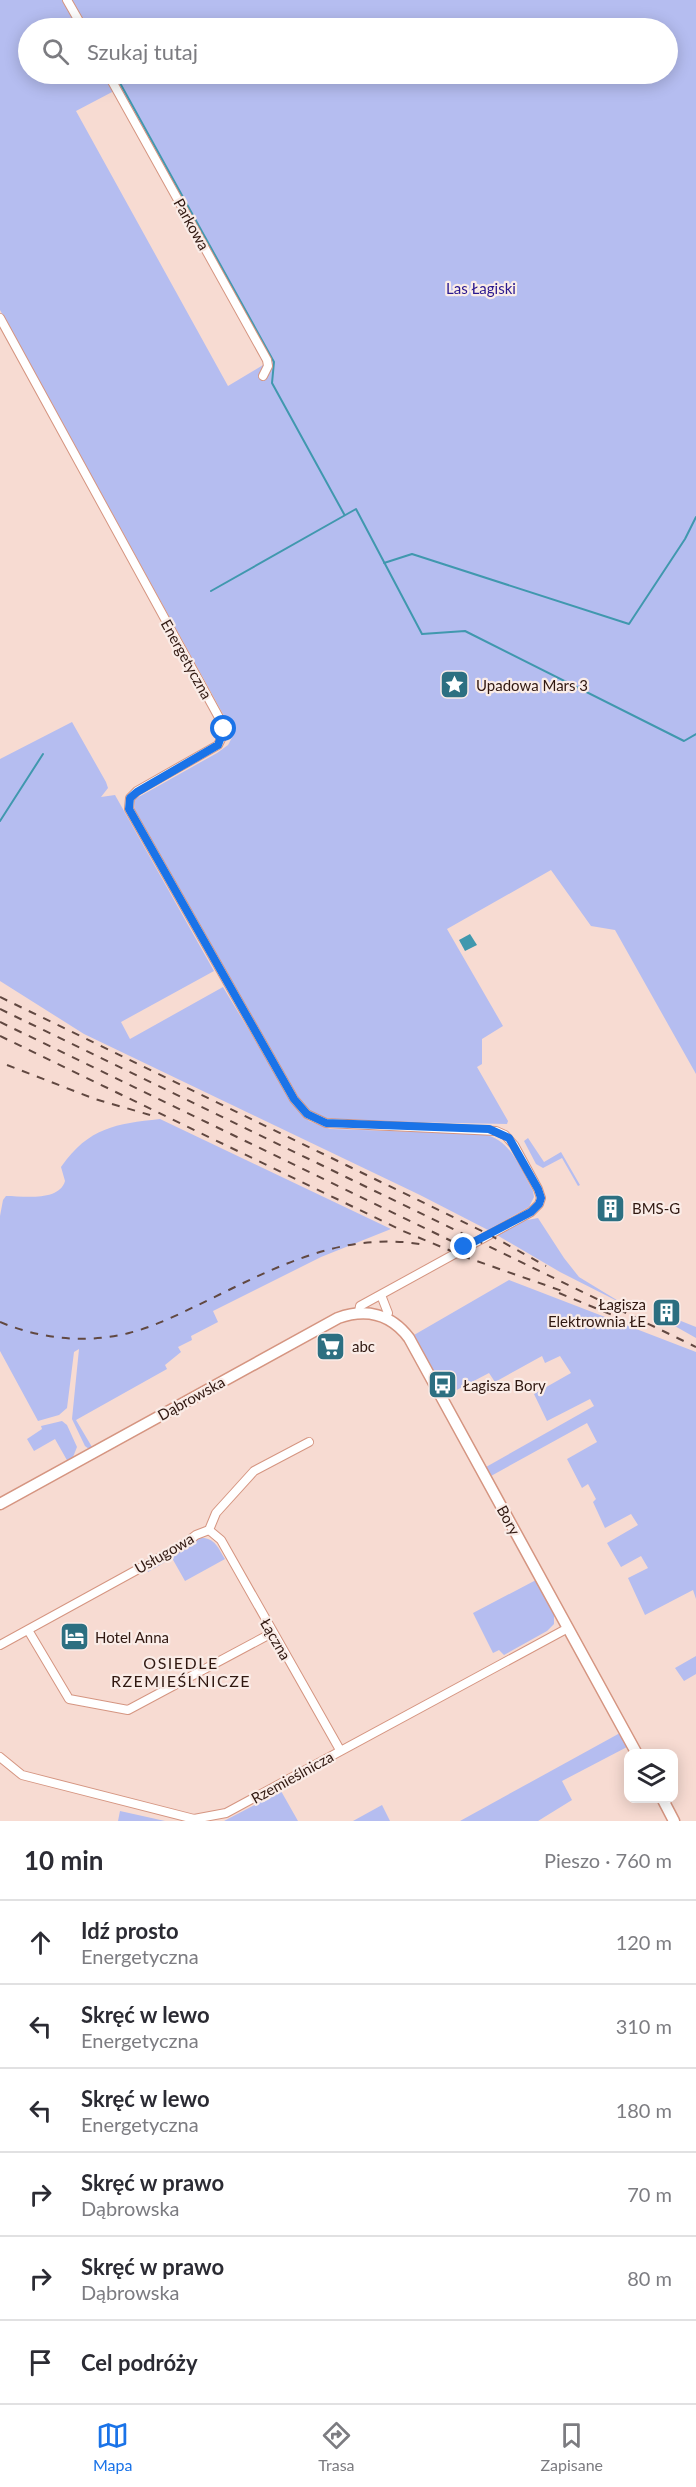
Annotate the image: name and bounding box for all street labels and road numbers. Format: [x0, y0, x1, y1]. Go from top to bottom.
street label: Parkowa [170, 195, 214, 253]
street label: Energetyczna [158, 616, 216, 702]
street label: Dąbrowska [154, 1372, 228, 1424]
street label: Bory [494, 1502, 525, 1538]
street label: Usługowa [131, 1529, 197, 1577]
street label: Łączna [257, 1615, 295, 1663]
street label: Rzemieślnicza [248, 1747, 336, 1807]

